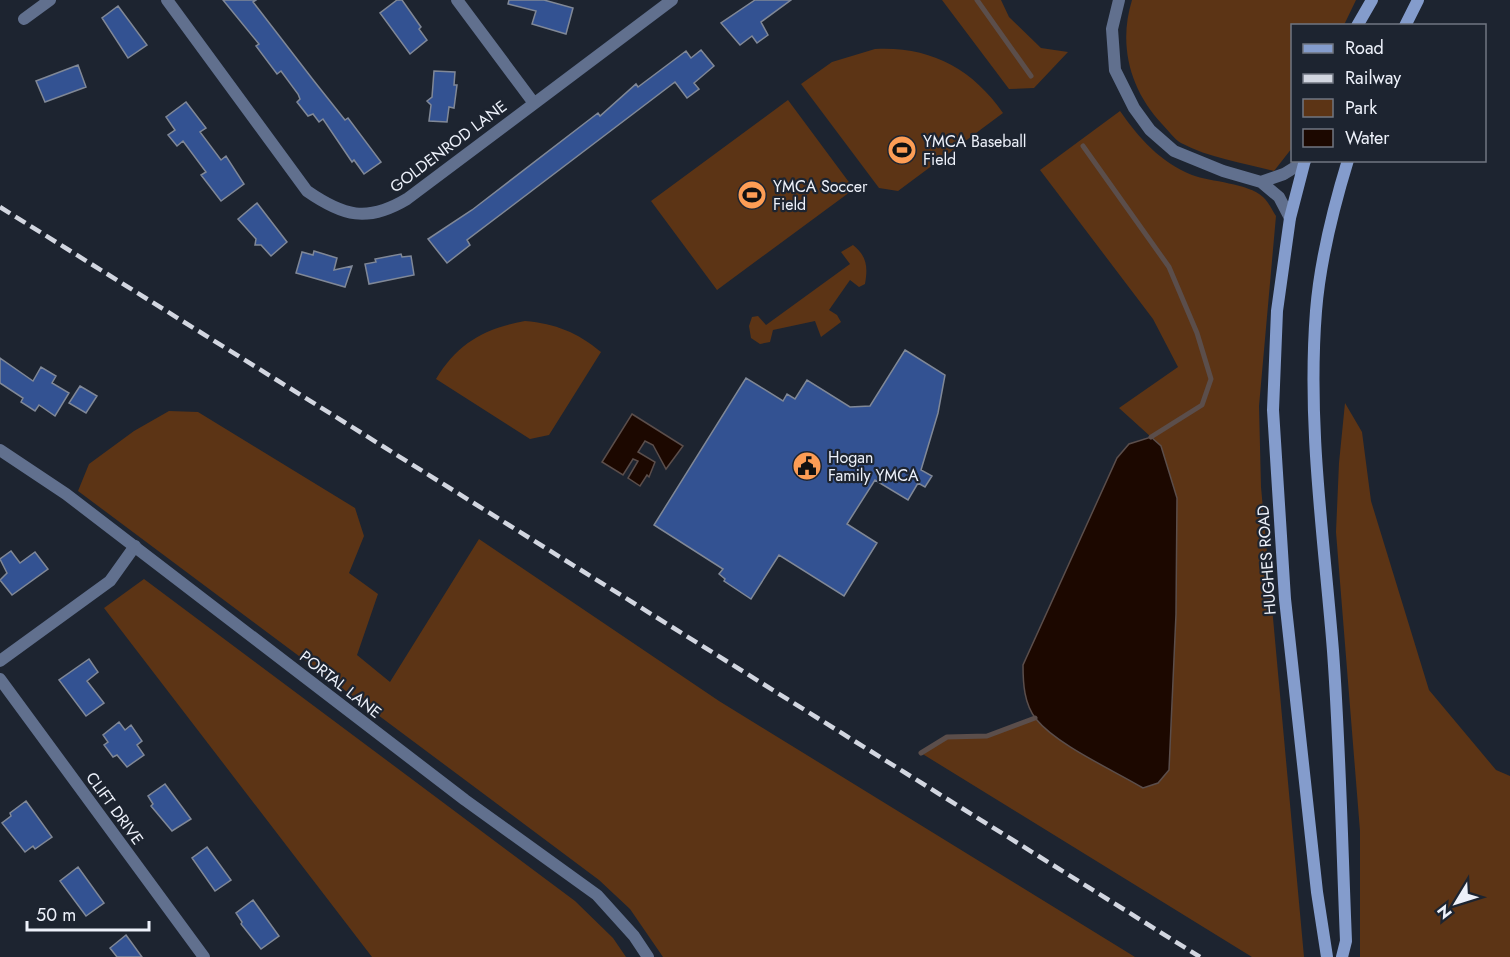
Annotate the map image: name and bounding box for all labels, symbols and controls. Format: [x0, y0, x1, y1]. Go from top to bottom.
legend [1291, 24, 1486, 162]
text: Road [1345, 35, 1384, 61]
text: Railway [1345, 65, 1401, 91]
street label: GOLDENROD LANE [385, 95, 512, 198]
text: Park [1345, 95, 1377, 121]
text: Water [1345, 125, 1390, 151]
place label: YMCA Baseball Field [923, 130, 1027, 171]
sports icon: YMCA Baseball Field [886, 134, 918, 166]
place label: YMCA Soccer Field [773, 175, 868, 216]
sports icon: YMCA Soccer Field [736, 179, 768, 211]
place label: Hogan Family YMCA [828, 446, 919, 487]
public building icon: Hogan Family YMCA [791, 450, 823, 482]
street label: HUGHES ROAD [1251, 504, 1282, 616]
street label: PORTAL LANE [295, 645, 386, 724]
street label: CLIFT DRIVE [80, 767, 149, 849]
north arrow [1426, 873, 1486, 933]
scale bar [27, 894, 148, 932]
text: N [1432, 900, 1458, 924]
text: 50 m [36, 902, 76, 928]

